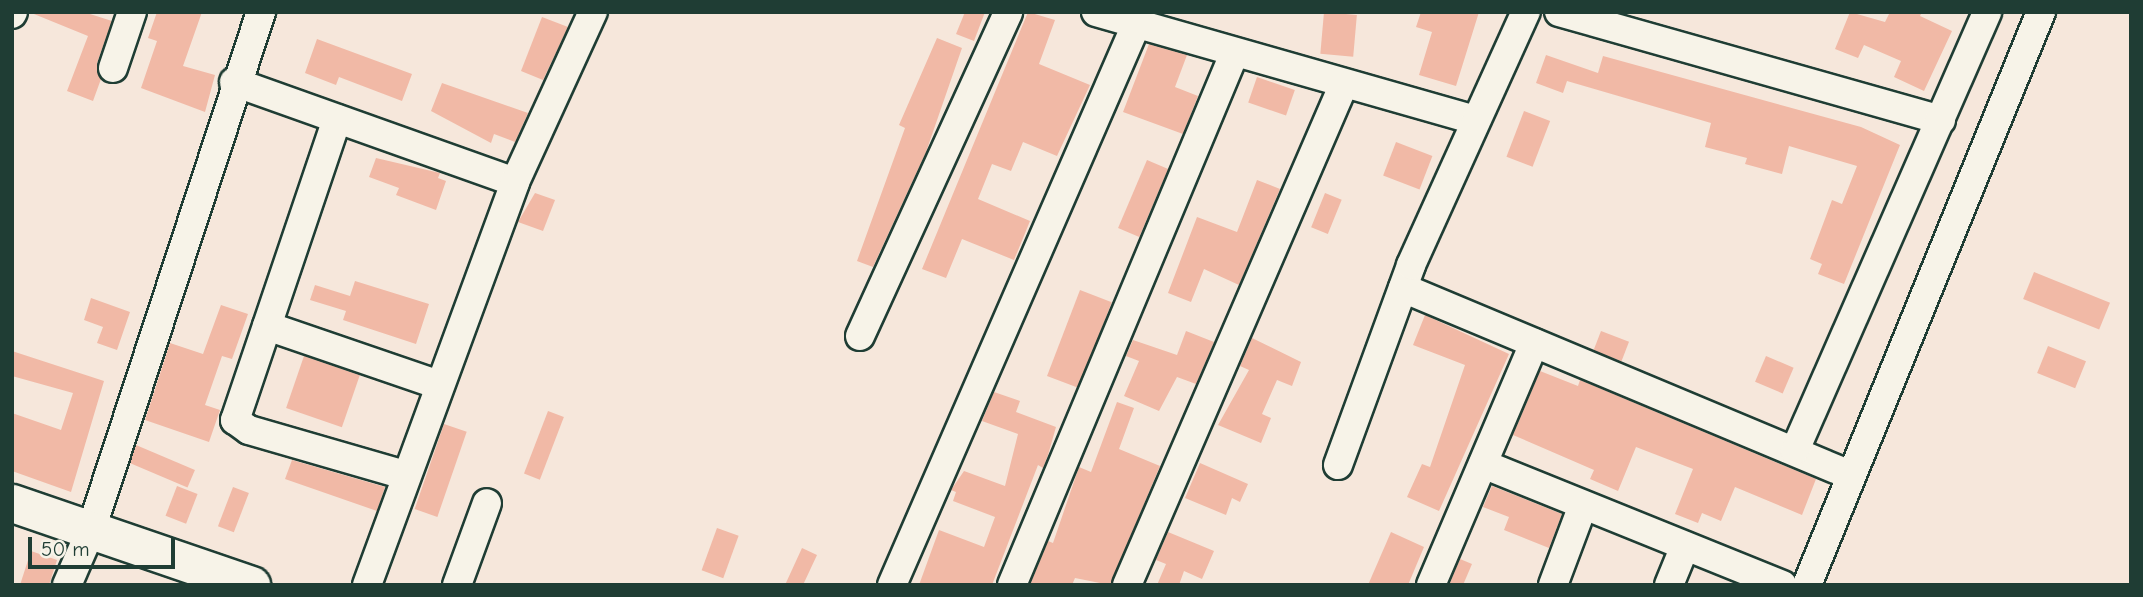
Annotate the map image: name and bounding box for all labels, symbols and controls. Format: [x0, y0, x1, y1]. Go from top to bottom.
scale bar [32, 524, 178, 568]
text: 50 m [41, 537, 90, 561]

